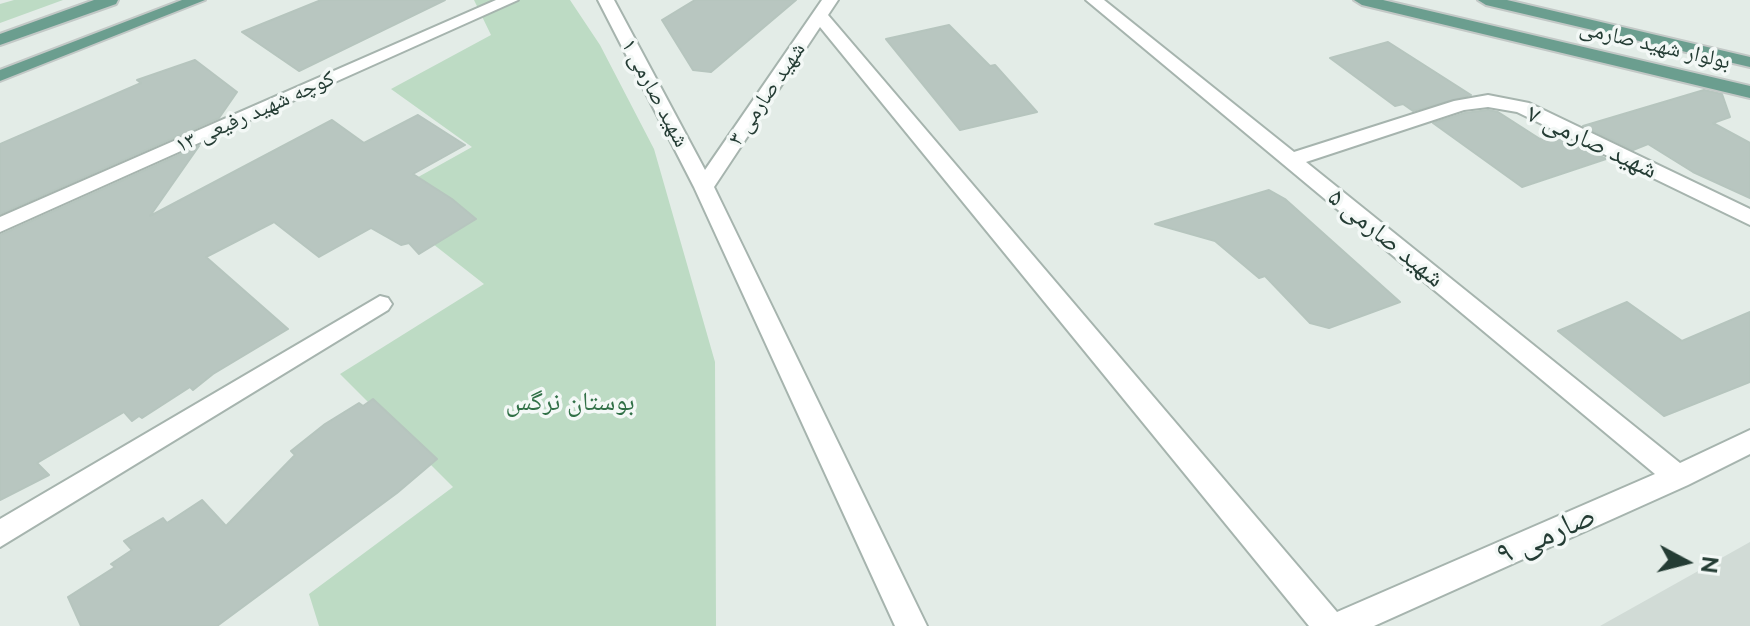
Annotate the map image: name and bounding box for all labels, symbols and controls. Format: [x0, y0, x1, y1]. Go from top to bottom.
street label: بولوار شهید صارمی [1577, 15, 1733, 75]
street label: شهید صارمی ۱ [615, 34, 695, 152]
street label: شهید صارمی ۳ [723, 37, 811, 151]
street label: کوچه شهید رفیعی ۱۳ [172, 65, 338, 159]
street label: شهید صارمی ۷ [1522, 98, 1662, 186]
street label: شهید صارمی ۵ [1322, 182, 1450, 294]
park label: بوستان نرگس [505, 386, 635, 418]
street label: صارمی ۹ [1490, 496, 1602, 574]
north arrow [1646, 522, 1726, 602]
text: N [1696, 555, 1724, 575]

